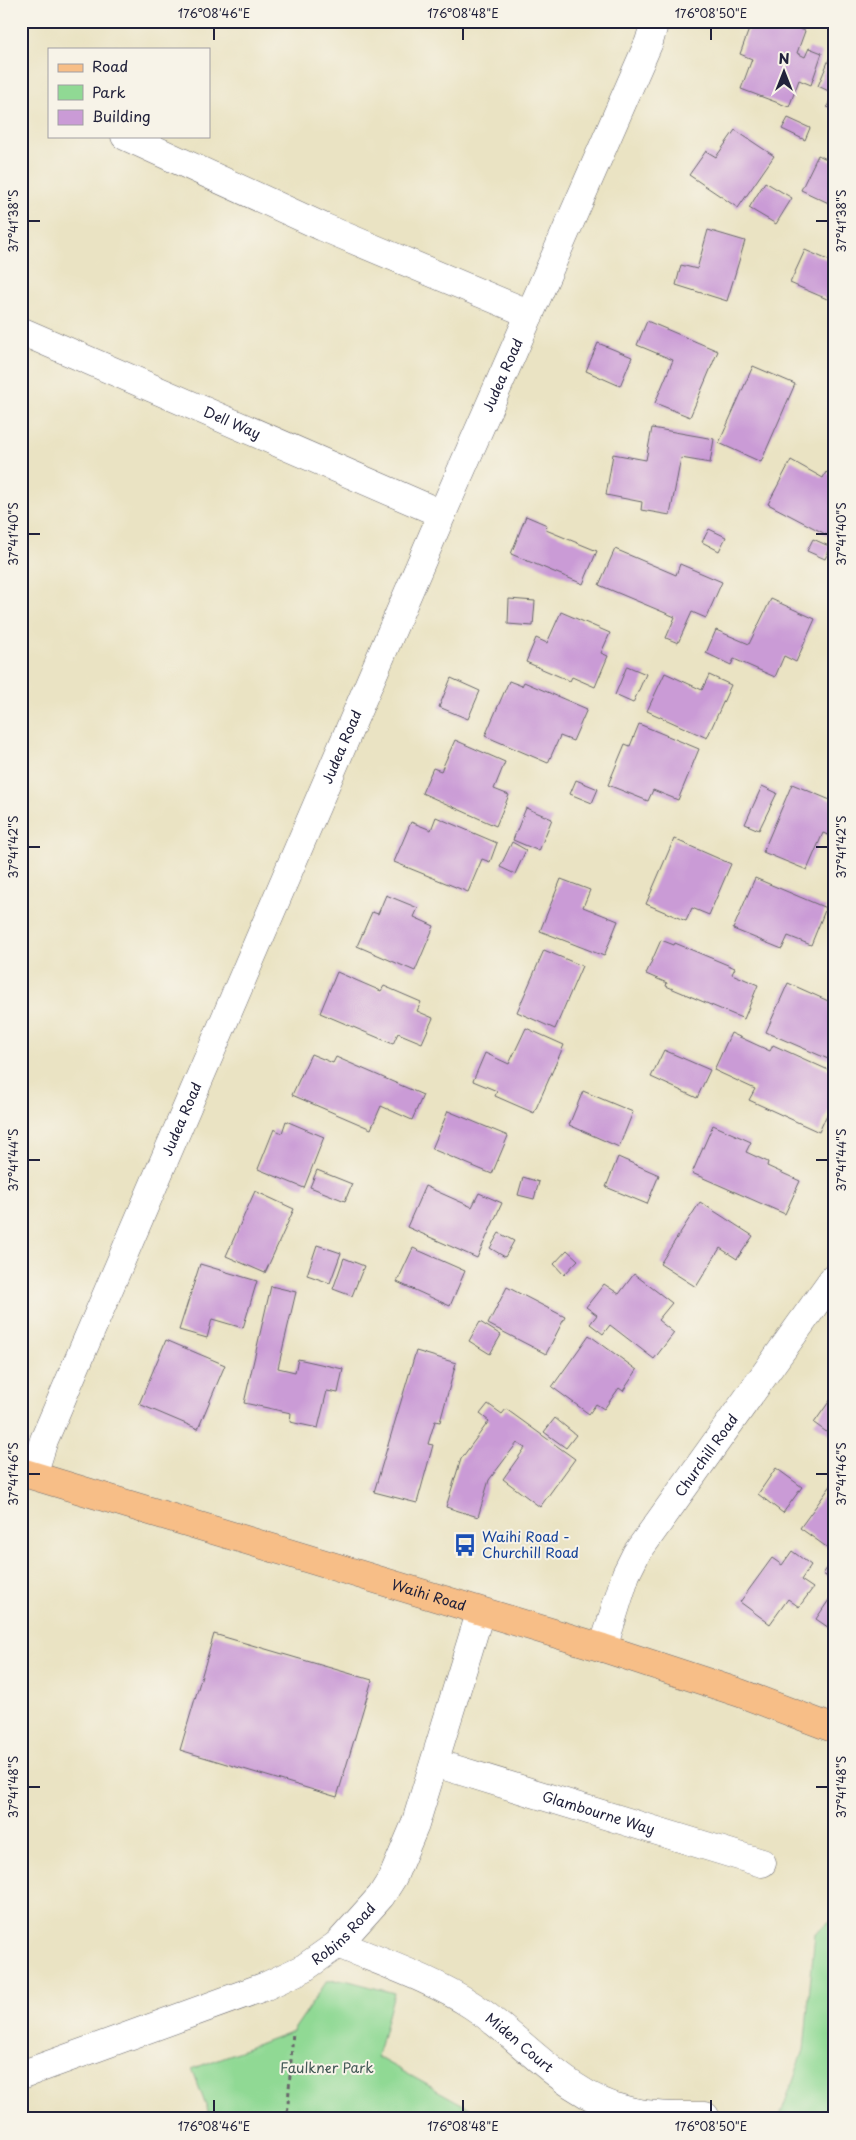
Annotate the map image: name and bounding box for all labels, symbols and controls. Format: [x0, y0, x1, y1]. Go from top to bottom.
text: 176°08'46"E [178, 4, 250, 22]
text: 176°08'48"E [427, 4, 499, 22]
text: 176°08'50"E [675, 4, 747, 22]
legend [48, 48, 210, 138]
north arrow [758, 48, 808, 98]
text: N [778, 48, 790, 69]
text: Road [92, 54, 128, 77]
text: Park [92, 80, 126, 103]
text: Building [92, 104, 151, 127]
text: 37°41'38"S [4, 190, 22, 252]
text: 37°41'38"S [832, 190, 850, 252]
street label: Judea Road [477, 335, 528, 415]
street label: Dell Way [200, 400, 264, 444]
text: 37°41'40"S [4, 502, 22, 566]
text: 37°41'40"S [832, 502, 850, 566]
street label: Judea Road [316, 707, 367, 787]
text: 37°41'42"S [4, 816, 22, 878]
text: 37°41'42"S [832, 816, 850, 878]
street label: Judea Road [156, 1079, 207, 1159]
text: 37°41'44"S [4, 1129, 22, 1191]
text: 37°41'44"S [832, 1129, 850, 1191]
street label: Churchill Road [669, 1410, 743, 1501]
text: 37°41'46"S [4, 1442, 22, 1506]
text: 37°41'46"S [832, 1442, 850, 1506]
place label: Waihi Road - Churchill Road [482, 1526, 579, 1563]
bus stop icon: Waihi Road - Churchill Road [452, 1532, 478, 1558]
street label: Waihi Road [389, 1574, 469, 1616]
text: 37°41'48"S [4, 1756, 22, 1818]
text: 37°41'48"S [832, 1756, 850, 1818]
street label: Glambourne Way [540, 1785, 658, 1840]
street label: Robins Road [307, 1898, 380, 1970]
street label: Miden Court [481, 2008, 558, 2078]
park label: Faulkner Park [280, 2057, 374, 2078]
text: 176°08'46"E [178, 2117, 250, 2135]
text: 176°08'48"E [427, 2117, 499, 2135]
text: 176°08'50"E [675, 2117, 747, 2135]

